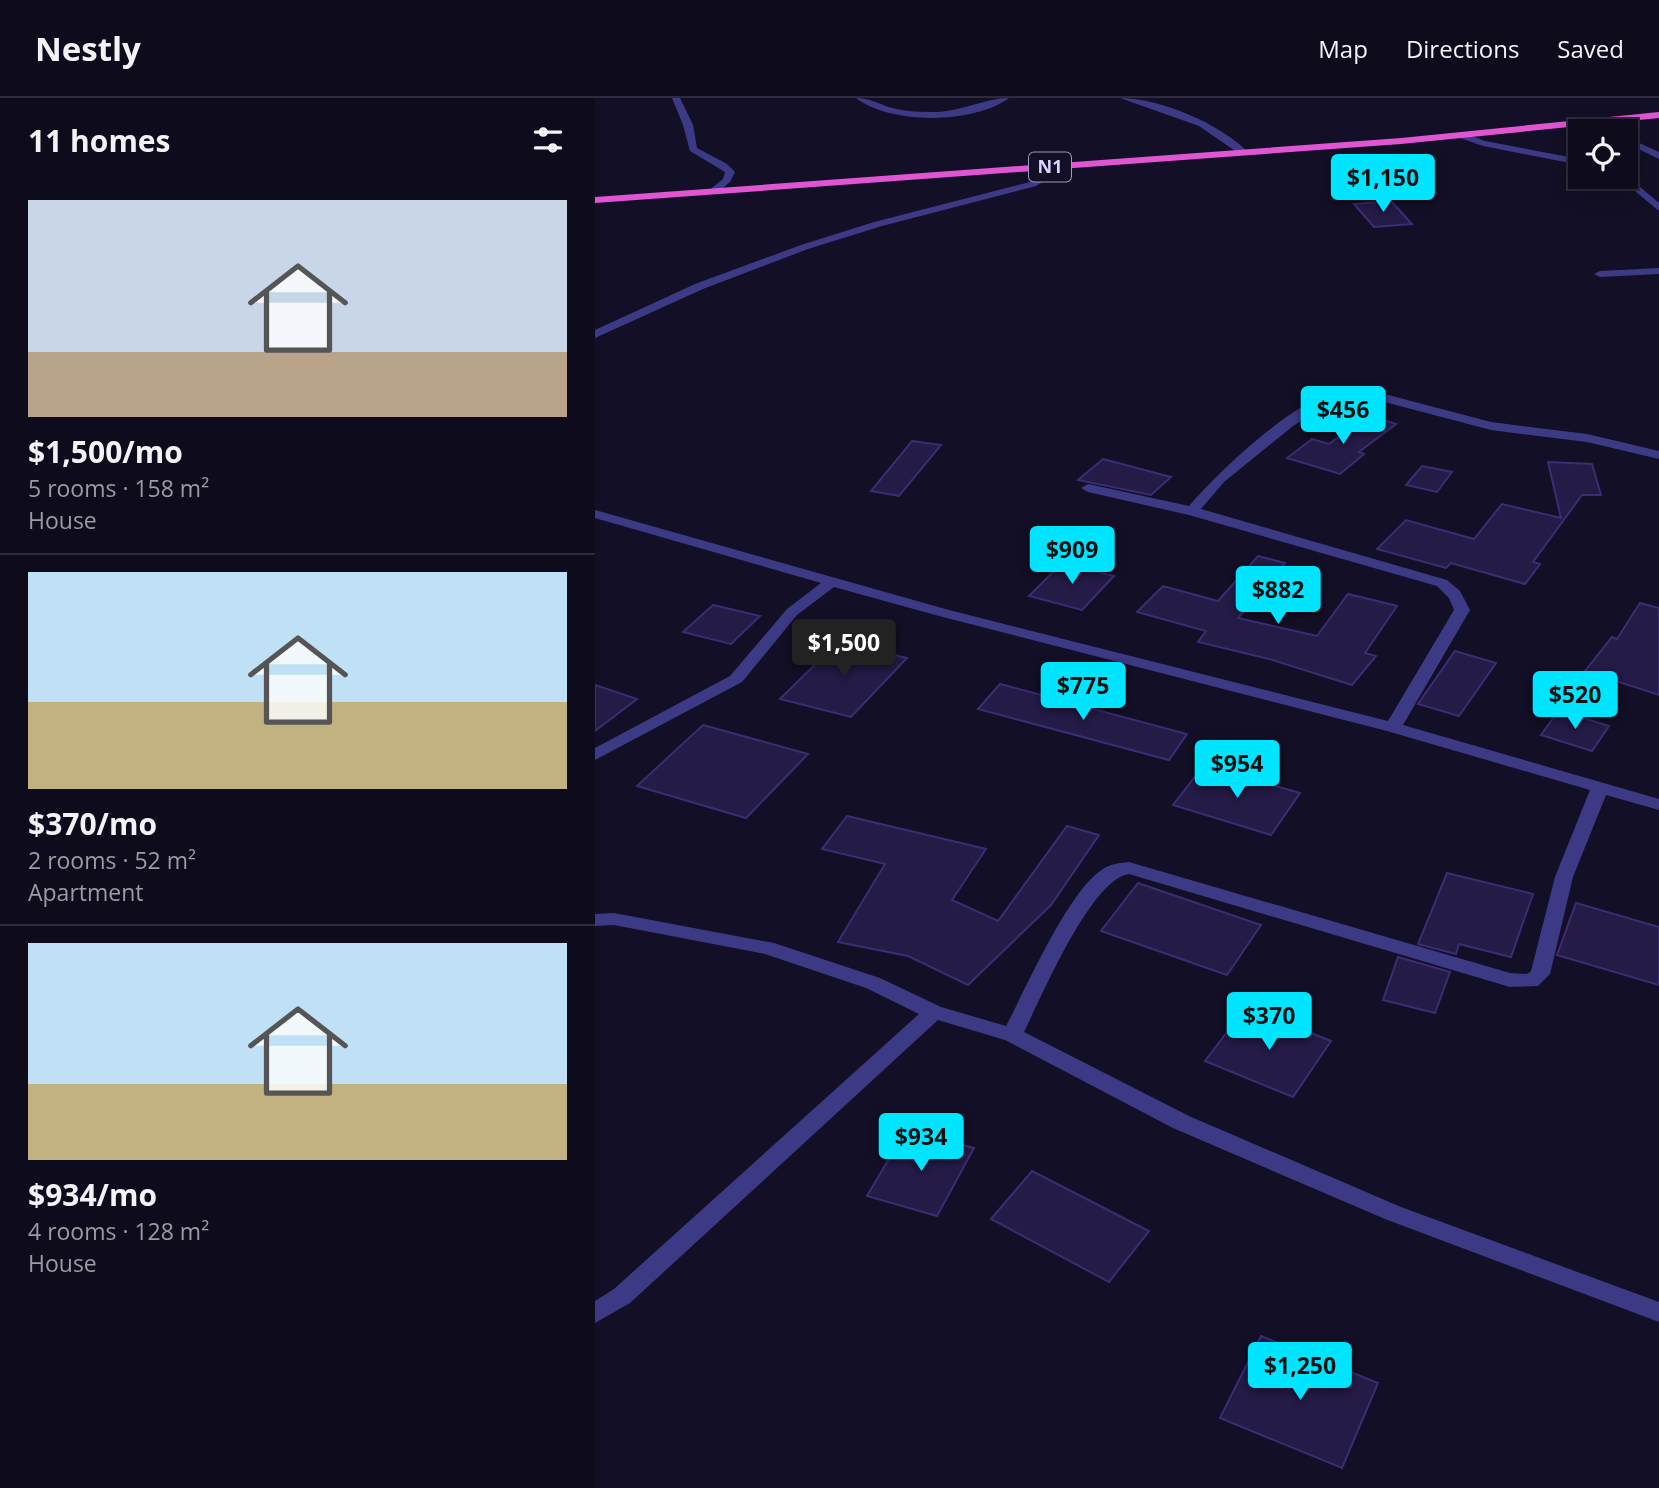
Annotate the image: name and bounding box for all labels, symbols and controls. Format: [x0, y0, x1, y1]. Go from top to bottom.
text: Nestly [35, 26, 141, 71]
text: Map [1318, 32, 1368, 65]
text: Directions [1406, 32, 1519, 65]
text: Saved [1557, 32, 1624, 65]
map controls [1568, 119, 1638, 189]
button: locate [1568, 119, 1638, 189]
text: 11 homes [28, 120, 171, 161]
icon: filters [529, 121, 567, 159]
road number: N1 [1029, 153, 1071, 182]
pin: $1,150 [1326, 155, 1440, 214]
text: $1,150 [1347, 161, 1419, 193]
icon: home [235, 245, 361, 371]
pin: $456 [1302, 386, 1384, 446]
text: $456 [1317, 393, 1369, 425]
text: $1,500/mo [28, 431, 183, 472]
text: 5 rooms · 158 m² [28, 472, 209, 504]
text: House [28, 504, 97, 536]
pin: $909 [1031, 526, 1113, 586]
text: $909 [1046, 533, 1098, 565]
pin: $882 [1237, 566, 1319, 626]
text: $882 [1252, 573, 1304, 605]
icon: home [235, 617, 361, 743]
pin: $1,500 [787, 620, 901, 679]
text: $1,500 [808, 626, 880, 658]
pin: $775 [1042, 662, 1124, 722]
text: $775 [1057, 669, 1109, 701]
pin: $520 [1534, 672, 1616, 731]
text: $520 [1549, 678, 1601, 710]
pin: $954 [1196, 740, 1278, 800]
text: $954 [1211, 747, 1263, 779]
text: $370/mo [28, 803, 157, 844]
text: 2 rooms · 52 m² [28, 844, 196, 876]
text: Apartment [28, 876, 144, 908]
icon: home [235, 988, 361, 1114]
pin: $370 [1228, 992, 1310, 1052]
text: $370 [1243, 999, 1295, 1031]
pin: $934 [880, 1114, 962, 1173]
text: $934 [895, 1120, 947, 1152]
text: $934/mo [28, 1174, 157, 1215]
text: 4 rooms · 128 m² [28, 1215, 209, 1247]
text: House [28, 1247, 97, 1279]
pin: $1,250 [1243, 1342, 1357, 1402]
text: $1,250 [1264, 1349, 1336, 1381]

